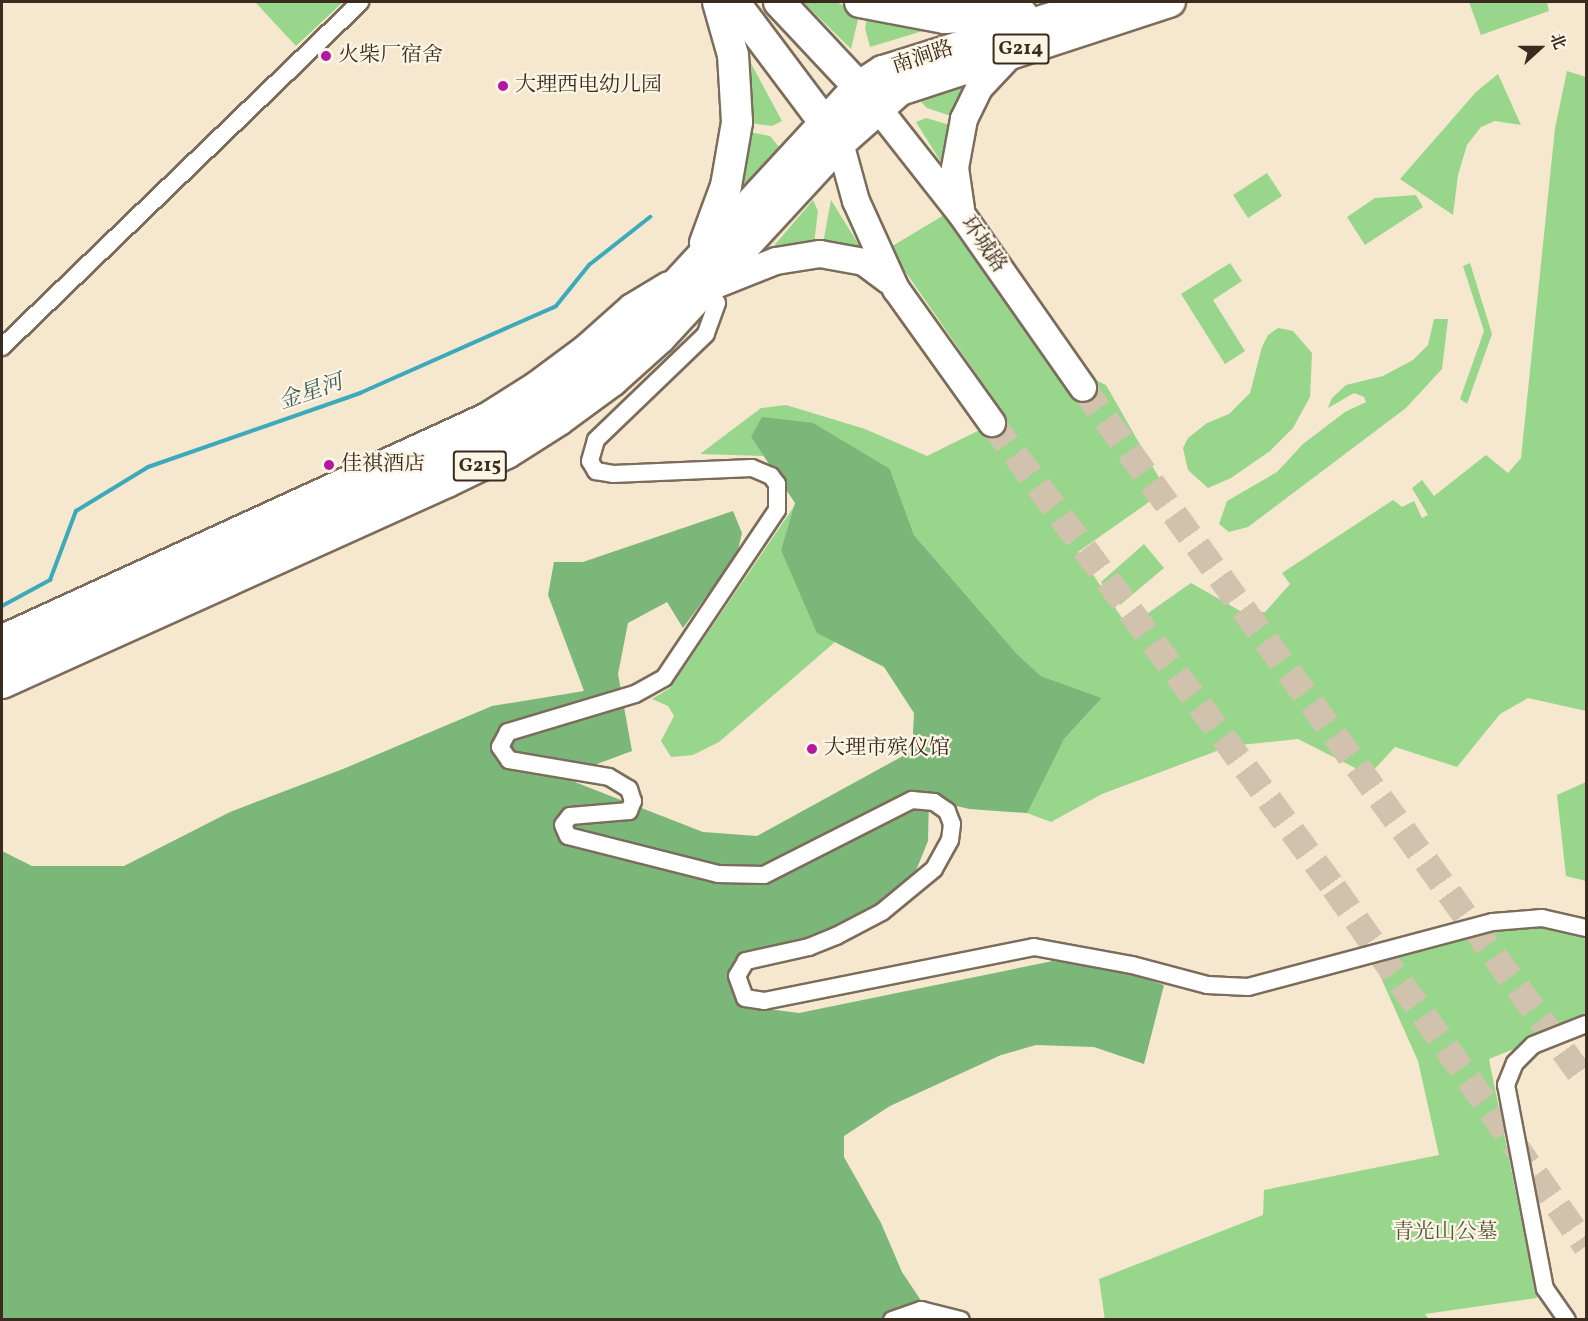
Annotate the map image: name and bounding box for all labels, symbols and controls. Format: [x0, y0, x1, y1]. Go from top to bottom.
north arrow [1510, 18, 1570, 78]
text: 北 [1544, 30, 1570, 53]
road number: G214 [992, 32, 1050, 66]
street label: 南涧路 [889, 36, 957, 80]
place label: 火柴厂宿舍 [338, 43, 443, 69]
marker: 火柴厂宿舍 [319, 49, 333, 63]
place label: 大理西电幼儿园 [515, 73, 662, 99]
marker: 大理西电幼儿园 [496, 79, 510, 93]
street label: 环城路 [955, 212, 1011, 278]
water label: 金星河 [276, 370, 346, 416]
road number: G215 [452, 449, 508, 483]
place label: 佳祺酒店 [341, 452, 425, 478]
marker: 佳祺酒店 [322, 458, 336, 472]
place label: 大理市殡仪馆 [824, 736, 950, 762]
marker: 大理市殡仪馆 [805, 742, 819, 756]
park label: 青光山公墓 [1393, 1220, 1497, 1246]

